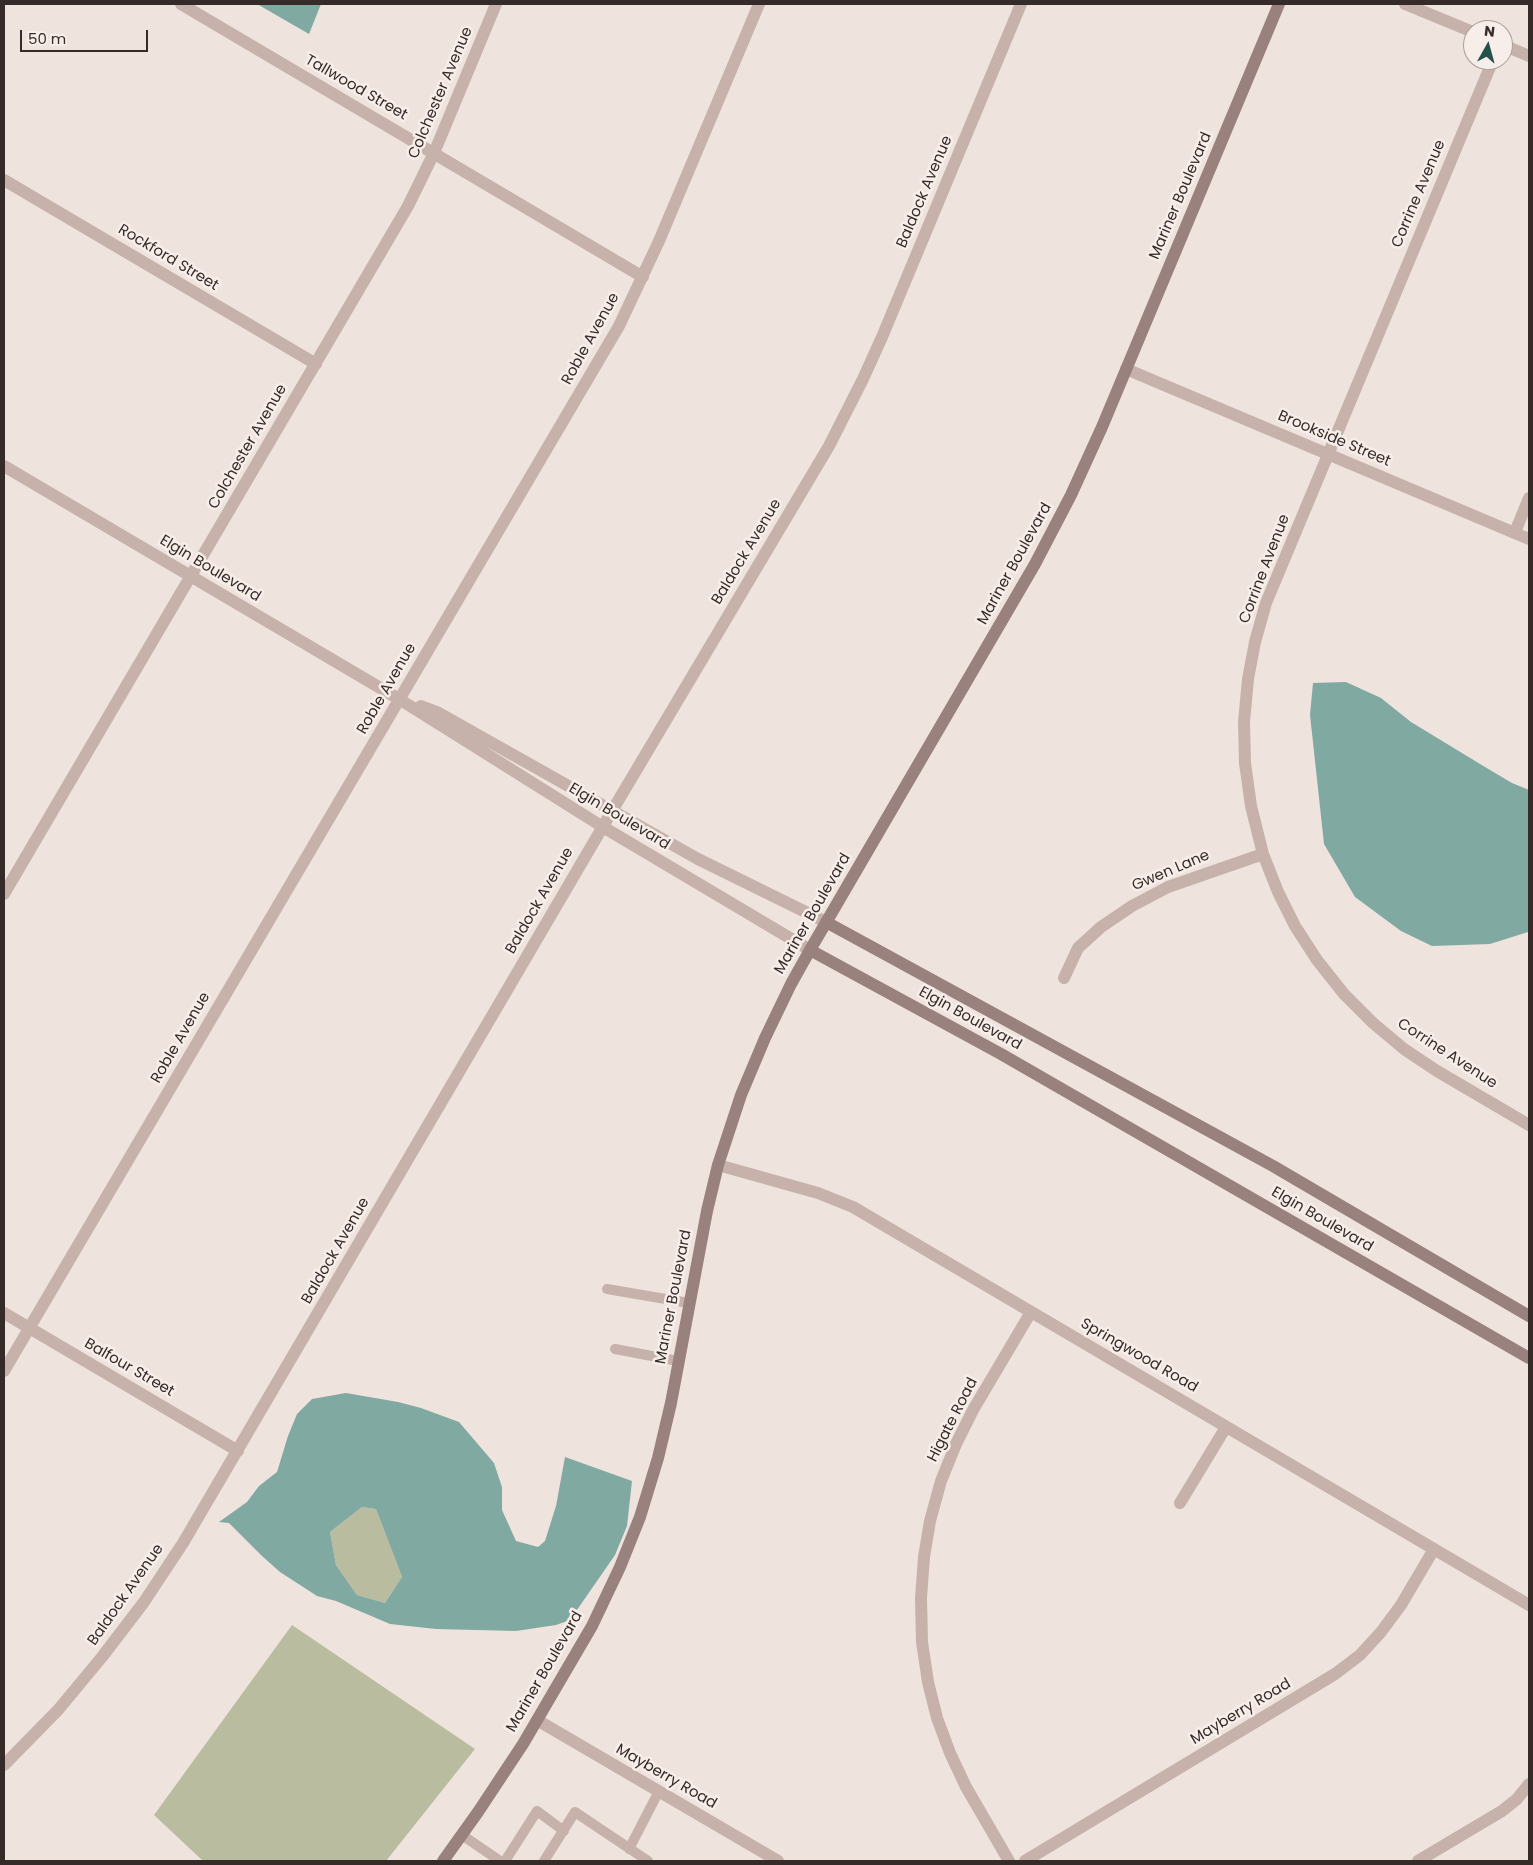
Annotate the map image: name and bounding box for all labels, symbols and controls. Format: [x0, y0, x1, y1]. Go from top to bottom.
scale bar [22, 20, 150, 52]
north arrow [1463, 20, 1513, 70]
text: N [1483, 21, 1496, 42]
street label: Colchester Avenue [405, 24, 477, 162]
text: 50 m [28, 28, 66, 49]
street label: Tallwood Street [302, 51, 410, 125]
street label: Mariner Boulevard [1146, 130, 1216, 262]
street label: Baldock Avenue [893, 133, 957, 251]
street label: Corrine Avenue [1388, 137, 1450, 251]
street label: Rockford Street [115, 221, 221, 295]
street label: Roble Avenue [558, 290, 624, 388]
street label: Colchester Avenue [205, 381, 291, 513]
street label: Brookside Street [1275, 407, 1393, 471]
street label: Baldock Avenue [708, 496, 786, 608]
street label: Mariner Boulevard [974, 500, 1056, 628]
street label: Corrine Avenue [1236, 512, 1294, 626]
street label: Elgin Boulevard [156, 532, 264, 606]
street label: Roble Avenue [354, 640, 420, 738]
street label: Elgin Boulevard [565, 780, 673, 854]
street label: Baldock Avenue [502, 845, 578, 957]
street label: Gwen Lane [1130, 847, 1212, 895]
street label: Mariner Boulevard [771, 850, 855, 978]
street label: Elgin Boulevard [916, 983, 1024, 1055]
street label: Roble Avenue [148, 989, 214, 1087]
street label: Corrine Avenue [1394, 1015, 1500, 1093]
street label: Elgin Boulevard [1268, 1184, 1376, 1256]
street label: Baldock Avenue [298, 1195, 374, 1307]
street label: Mariner Boulevard [652, 1228, 696, 1366]
street label: Springwood Road [1077, 1315, 1201, 1397]
street label: Balfour Street [81, 1335, 177, 1401]
street label: Higate Road [924, 1375, 982, 1465]
street label: Baldock Avenue [84, 1541, 168, 1649]
street label: Mariner Boulevard [503, 1608, 587, 1736]
street label: Mayberry Road [1188, 1675, 1294, 1749]
street label: Mayberry Road [612, 1741, 720, 1813]

